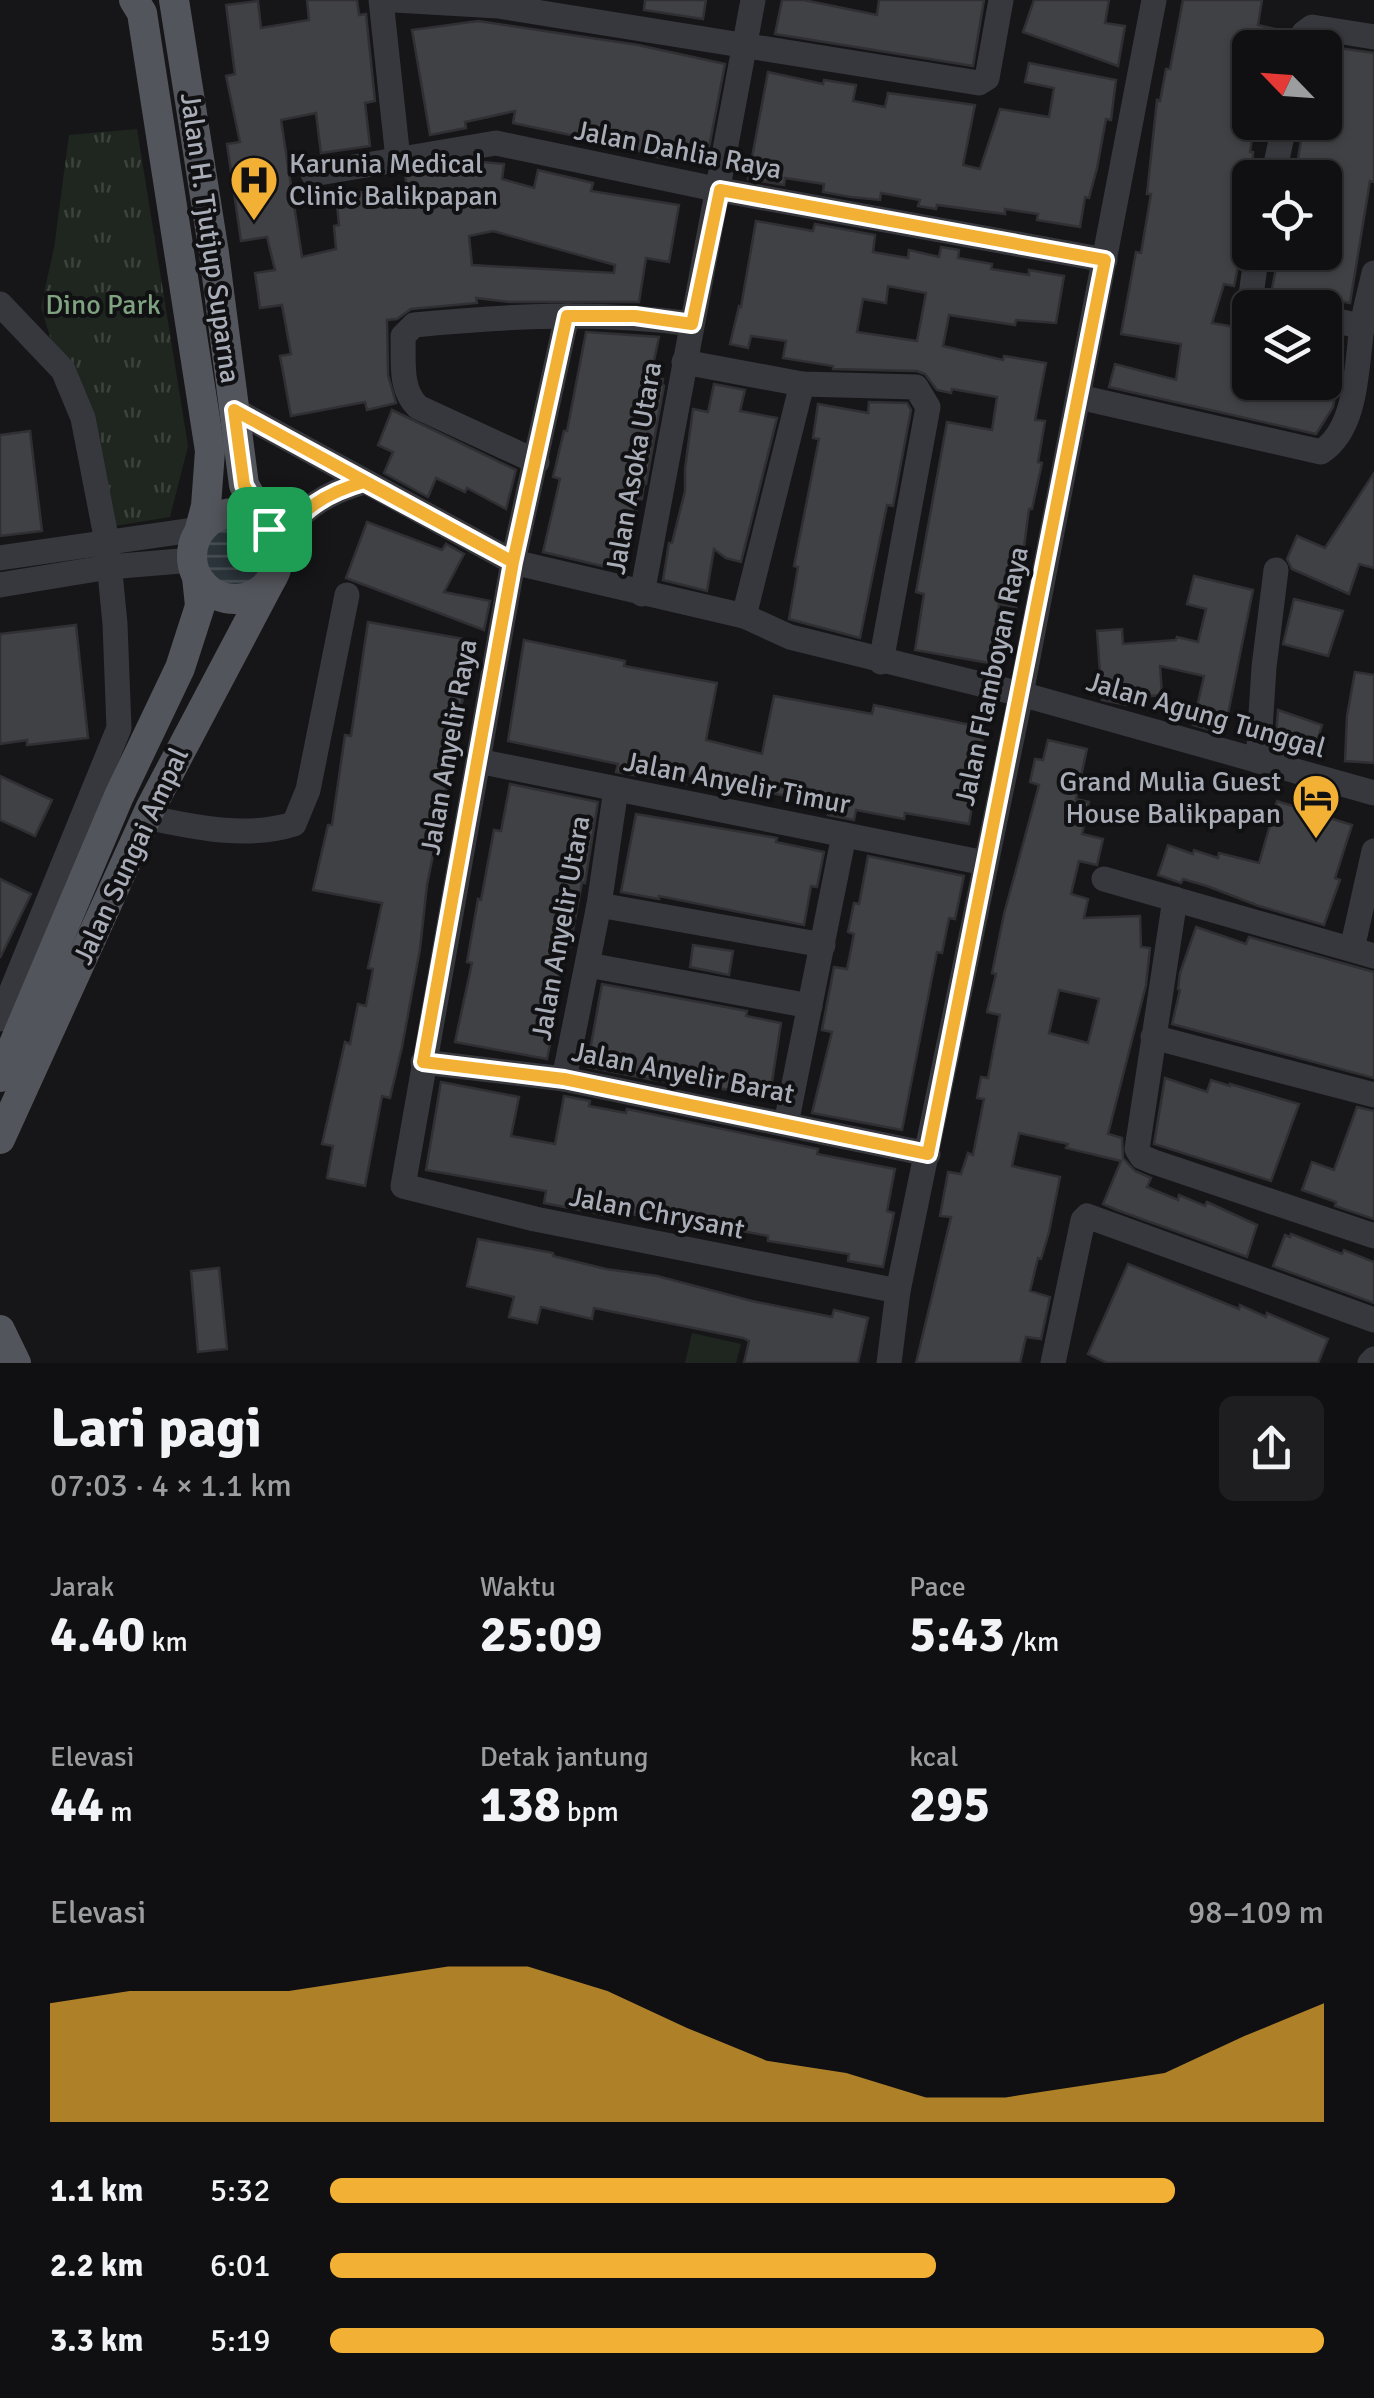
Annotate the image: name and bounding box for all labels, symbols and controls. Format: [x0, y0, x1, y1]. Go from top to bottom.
north arrow [1232, 30, 1342, 140]
map controls [1232, 30, 1342, 400]
street label: Jalan H. Tjutjup Suparna [173, 91, 247, 385]
street label: Jalan Dahlia Raya [571, 113, 785, 187]
place label: Karunia Medical Clinic Balikpapan [289, 147, 498, 213]
hospital icon: Karunia Medical Clinic Balikpapan [228, 154, 280, 222]
button: locate [1232, 160, 1342, 270]
park label: Dino Park [45, 288, 161, 322]
button: layers [1232, 290, 1342, 400]
street label: Jalan Asoka Utara [599, 359, 669, 577]
pin [227, 487, 312, 572]
icon: arrive [242, 502, 297, 557]
street label: Jalan Flamboyan Raya [948, 543, 1036, 809]
street label: Jalan Anyelir Raya [413, 637, 485, 857]
street label: Jalan Agung Tunggal [1083, 665, 1329, 765]
street label: Jalan Sungai Ampal [66, 742, 196, 970]
street label: Jalan Anyelir Timur [621, 744, 854, 822]
place label: Grand Mulia Guest House Balikpapan [1059, 765, 1281, 831]
hotel icon: Grand Mulia Guest House Balikpapan [1290, 772, 1342, 840]
street label: Jalan Anyelir Utara [524, 813, 598, 1043]
street label: Jalan Anyelir Barat [569, 1035, 797, 1111]
street label: Jalan Chrysant [567, 1179, 748, 1247]
text: Lari pagi [50, 1394, 262, 1462]
button: share [1219, 1396, 1324, 1501]
text: 07:03 · 4 × 1.1 km [50, 1466, 292, 1505]
text: Jarak [50, 1570, 114, 1604]
text: Waktu [480, 1570, 556, 1604]
text: Pace [909, 1570, 966, 1604]
text: 4.40 [50, 1604, 145, 1666]
text: 25:09 [480, 1604, 602, 1666]
text: 5:43 [909, 1604, 1005, 1666]
text: km [145, 1625, 188, 1659]
text: /km [1005, 1625, 1059, 1659]
text: Elevasi [50, 1740, 134, 1774]
text: Detak jantung [480, 1740, 648, 1774]
text: kcal [909, 1740, 958, 1774]
text: 44 [50, 1774, 104, 1836]
text: 138 [480, 1774, 561, 1836]
text: 295 [909, 1774, 990, 1836]
text: m [104, 1795, 133, 1829]
text: bpm [561, 1795, 619, 1829]
text: Elevasi [50, 1893, 146, 1932]
text: 98–109 m [1188, 1893, 1324, 1932]
text: 1.1 km [50, 2171, 143, 2210]
text: 5:32 [210, 2171, 270, 2210]
text: 2.2 km [50, 2246, 143, 2285]
text: 6:01 [210, 2246, 270, 2285]
text: 3.3 km [50, 2321, 143, 2360]
text: 5:19 [210, 2321, 270, 2360]

